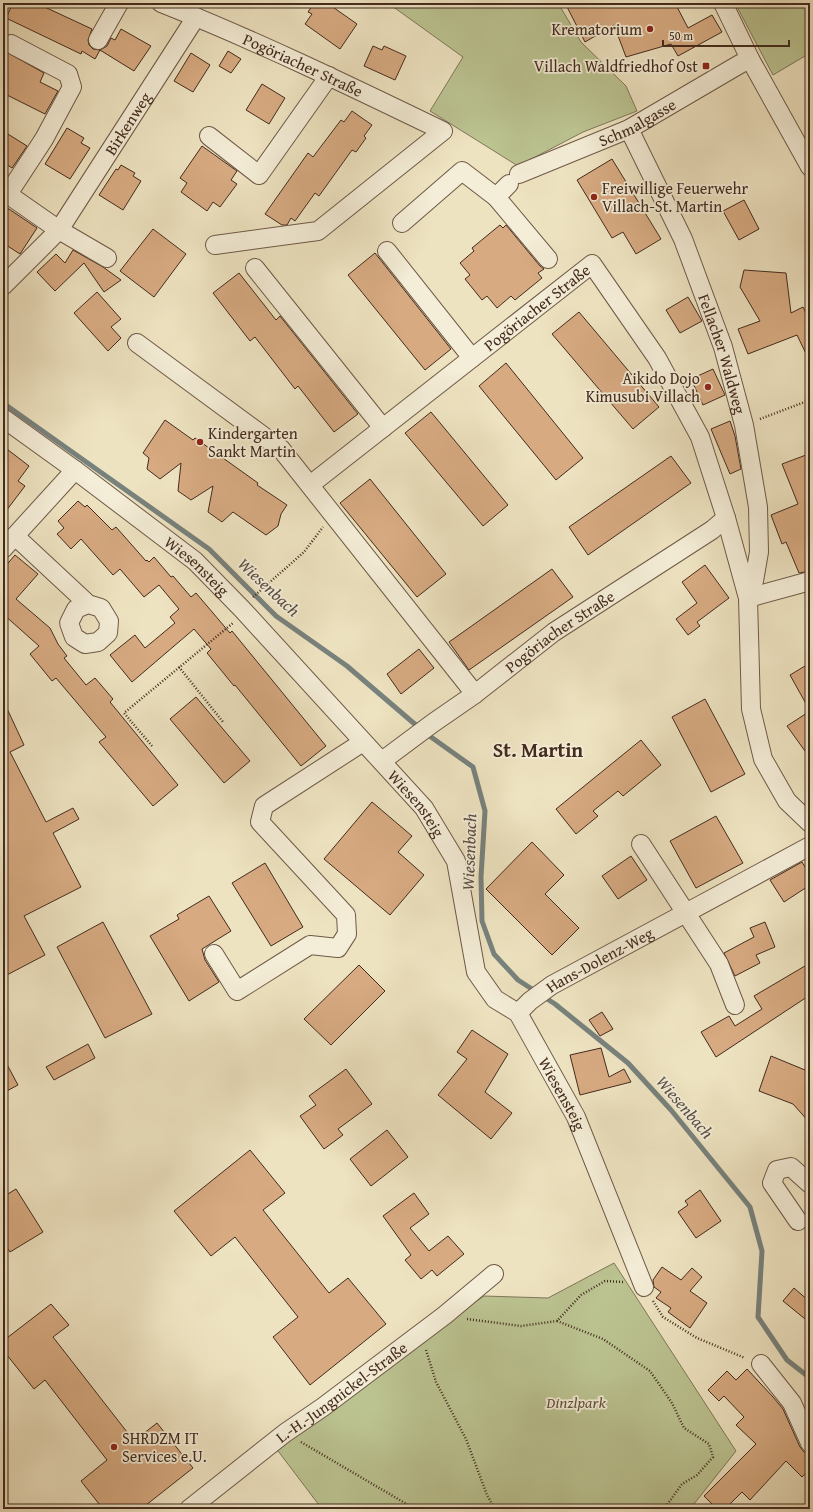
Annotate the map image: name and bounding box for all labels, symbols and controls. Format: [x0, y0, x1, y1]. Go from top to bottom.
place label: Krematorium [551, 17, 642, 41]
scale bar [663, 22, 789, 48]
marker: Krematorium [645, 24, 655, 34]
street label: Pogöriacher Straße [239, 27, 367, 103]
text: 50 m [669, 27, 693, 44]
place label: Villach Waldfriedhof Ost [534, 54, 698, 78]
marker: Villach Waldfriedhof Ost [701, 61, 711, 71]
street label: Birkenweg [98, 87, 157, 160]
street label: Schmalgasse [595, 92, 680, 152]
place label: Freiwillige Feuerwehr Villach-St. Martin [602, 176, 748, 218]
marker: Freiwillige Feuerwehr Villach-St. Martin [589, 192, 599, 202]
street label: Pogöriacher Straße [478, 258, 595, 357]
street label: Fellacher Waldweg [692, 290, 752, 417]
place label: Aikido Dojo Kimusubi Villach [586, 366, 700, 408]
marker: Aikido Dojo Kimusubi Villach [703, 382, 713, 392]
place label: Kindergarten Sankt Martin [208, 421, 298, 463]
marker: Kindergarten Sankt Martin [195, 437, 205, 447]
street label: Wiesensteig [159, 530, 235, 601]
water label: Wiesenbach [233, 551, 306, 622]
street label: Pogöriacher Straße [500, 584, 619, 678]
district label: St. Martin [493, 735, 583, 764]
street label: Wiesensteig [382, 764, 451, 842]
water label: Wiesenbach [455, 813, 482, 891]
street label: Hans-Dolenz-Weg [540, 921, 657, 998]
street label: Wiesensteig [533, 1052, 592, 1134]
water label: Wiesenbach [651, 1069, 720, 1144]
street label: L.-H.-Jungnickel-Straße [270, 1336, 412, 1448]
park label: Dinzlpark [545, 1390, 606, 1414]
place label: SHRDZM IT Services e.U. [122, 1426, 207, 1468]
marker: SHRDZM IT Services e.U. [109, 1442, 119, 1452]

